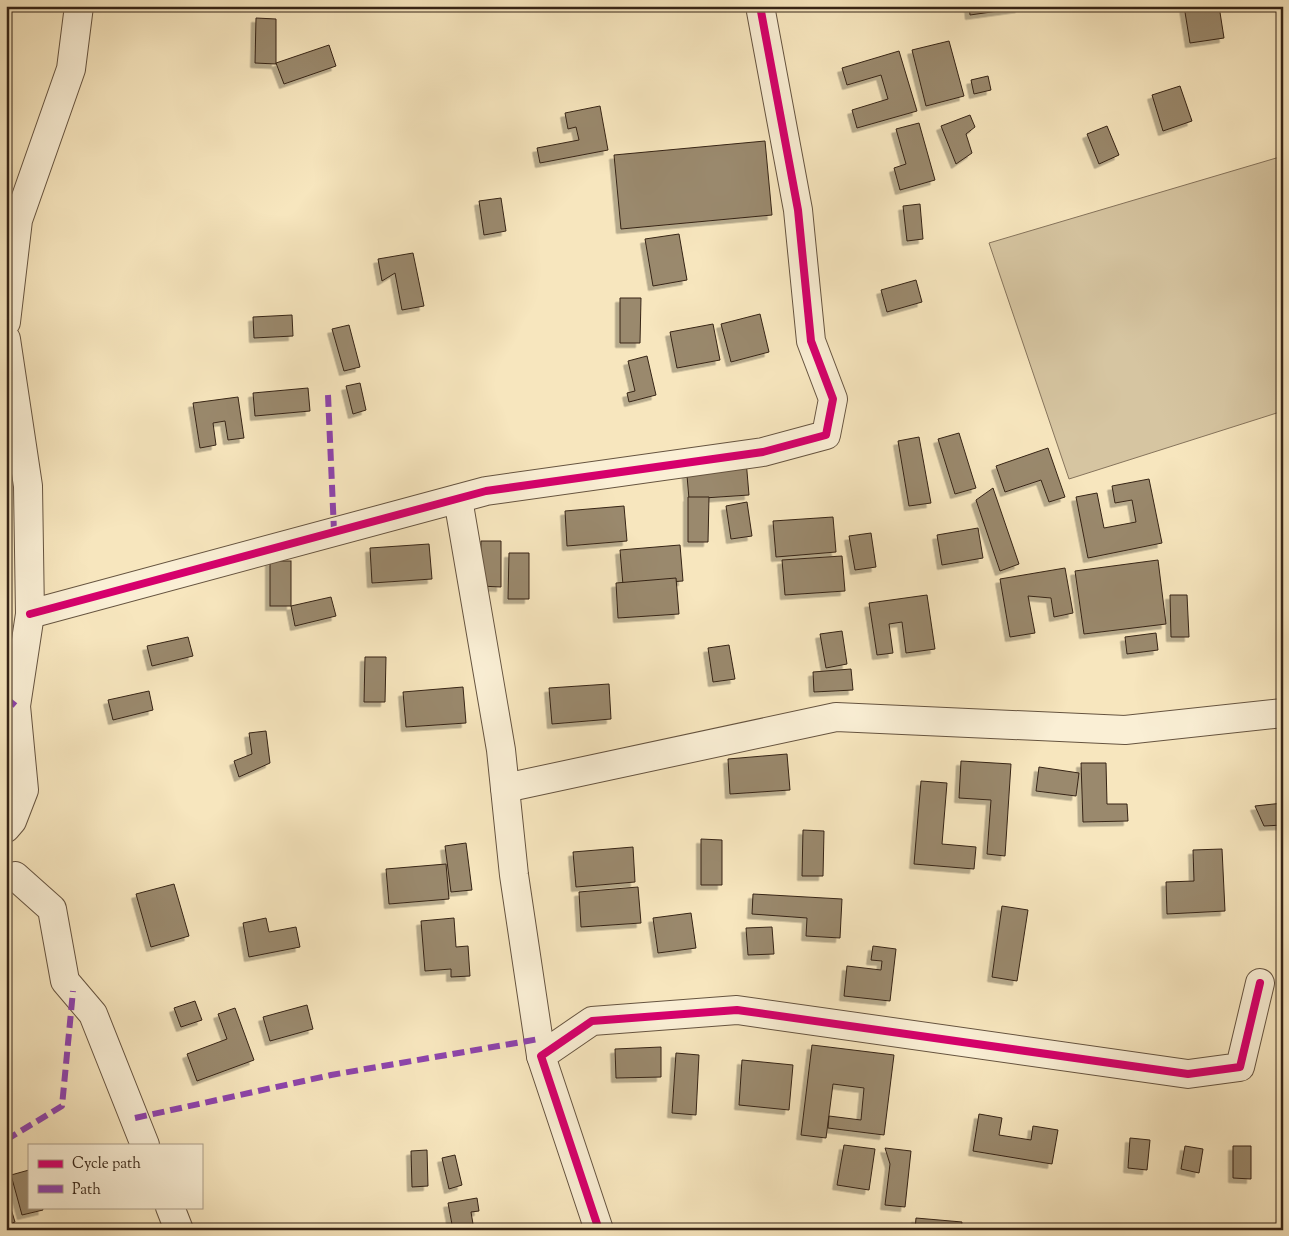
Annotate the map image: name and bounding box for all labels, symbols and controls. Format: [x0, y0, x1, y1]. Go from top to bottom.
legend [28, 1144, 202, 1208]
text: Cycle path [72, 1154, 141, 1175]
text: Path [72, 1180, 101, 1201]

